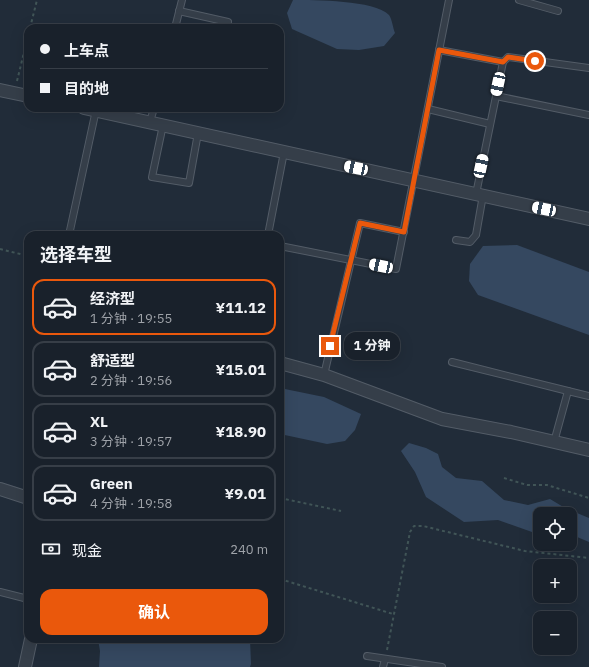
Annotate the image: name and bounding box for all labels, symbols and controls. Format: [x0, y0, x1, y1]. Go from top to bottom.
text: 上车点 [64, 41, 109, 60]
route start [526, 52, 544, 70]
car [490, 71, 506, 97]
text: 目的地 [64, 79, 109, 98]
car [473, 153, 489, 179]
car [343, 160, 369, 176]
car [531, 201, 557, 217]
text: 选择车型 [40, 243, 112, 266]
car [368, 258, 394, 274]
icon: car [42, 289, 78, 325]
text: 经济型 [90, 289, 135, 308]
text: ¥11.12 [216, 298, 266, 317]
text: 1 分钟 · 19:55 [90, 310, 172, 327]
callout: 1 分钟 [344, 332, 400, 360]
route end [321, 337, 339, 355]
text: 1 分钟 [354, 337, 390, 354]
icon: car [42, 351, 78, 387]
text: 舒适型 [90, 351, 135, 370]
text: ¥15.01 [216, 360, 266, 379]
text: 2 分钟 · 19:56 [90, 372, 172, 389]
text: XL [90, 412, 108, 431]
icon: car [42, 413, 78, 449]
text: ¥18.90 [216, 422, 266, 441]
text: 3 分钟 · 19:57 [90, 433, 172, 450]
text: Green [90, 474, 133, 493]
icon: car [42, 475, 78, 511]
text: ¥9.01 [225, 484, 266, 503]
text: 4 分钟 · 19:58 [90, 495, 172, 512]
map controls [533, 507, 577, 655]
button: locate [533, 507, 577, 551]
icon: cash [40, 538, 62, 560]
text: 现金 [72, 541, 102, 560]
text: 240 m [230, 541, 268, 558]
button: + [533, 559, 577, 603]
button: 确认 [40, 589, 268, 635]
button: − [533, 611, 577, 655]

